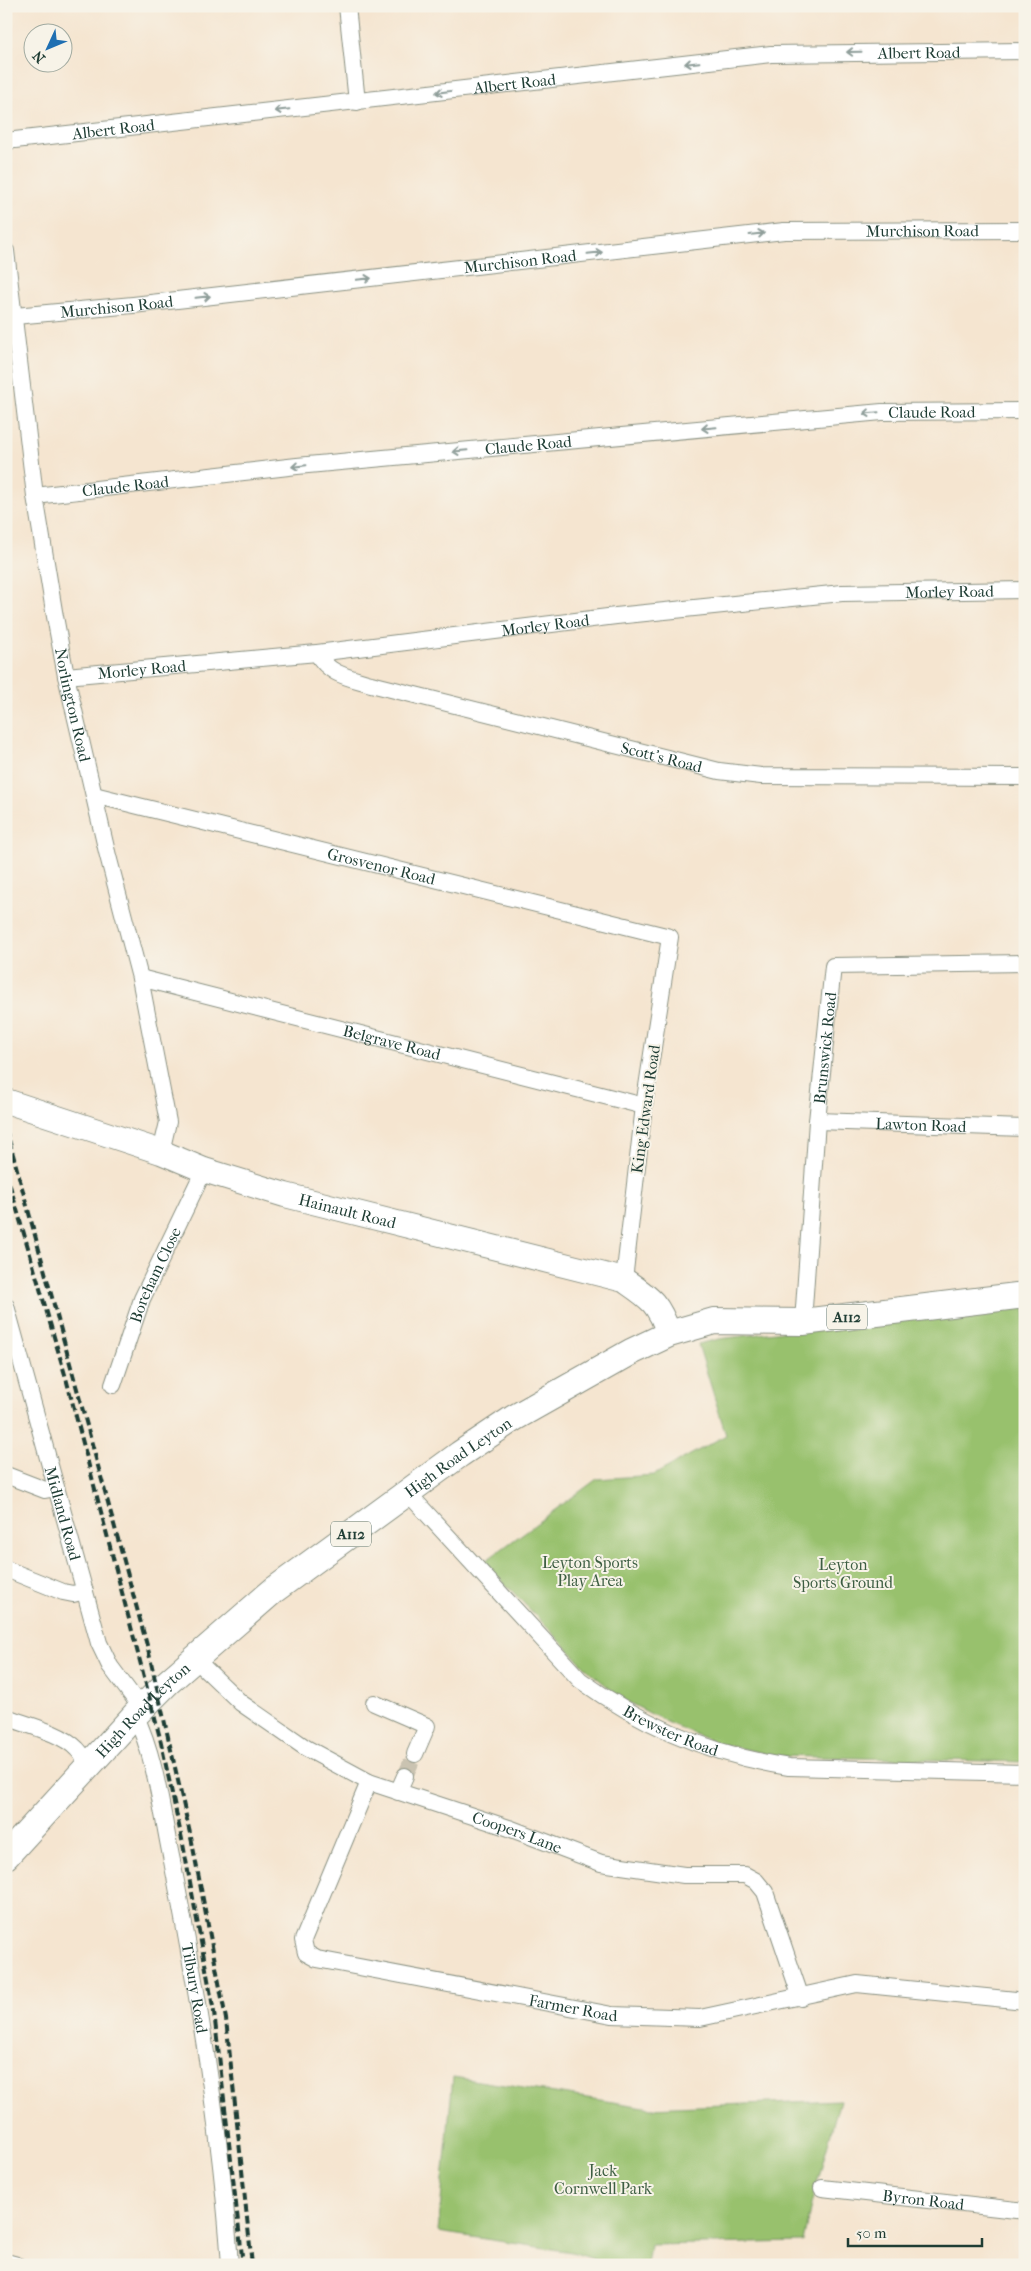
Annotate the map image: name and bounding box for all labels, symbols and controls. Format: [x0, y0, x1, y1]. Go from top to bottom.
north arrow [22, 22, 72, 72]
street label: Albert Road [877, 43, 961, 63]
text: N [29, 47, 49, 66]
one-way arrow [846, 48, 862, 57]
one-way arrow [684, 58, 700, 68]
street label: Albert Road [472, 69, 557, 98]
one-way arrow [435, 87, 451, 97]
one-way arrow [274, 105, 290, 115]
street label: Albert Road [70, 115, 156, 144]
street label: Murchison Road [866, 221, 979, 241]
one-way arrow [748, 229, 764, 239]
street label: Murchison Road [463, 246, 578, 277]
one-way arrow [587, 248, 603, 258]
one-way arrow [356, 274, 372, 284]
street label: Murchison Road [59, 291, 174, 322]
one-way arrow [194, 292, 210, 302]
street label: Claude Road [888, 402, 976, 422]
one-way arrow [863, 408, 879, 418]
one-way arrow [702, 423, 718, 433]
street label: Claude Road [484, 432, 573, 459]
one-way arrow [453, 446, 469, 456]
one-way arrow [291, 461, 307, 471]
street label: Claude Road [81, 472, 170, 501]
street label: Morley Road [905, 582, 994, 602]
street label: Morley Road [500, 610, 591, 640]
street label: Norlington Road [51, 647, 95, 764]
street label: Morley Road [97, 656, 187, 683]
street label: Scott's Road [619, 738, 704, 777]
street label: Grosvenor Road [325, 844, 438, 889]
street label: Brunswick Road [810, 991, 840, 1105]
street label: Belgrave Road [341, 1021, 443, 1064]
street label: King Edward Road [627, 1043, 664, 1175]
street label: Lawton Road [875, 1114, 967, 1136]
street label: Hainault Road [297, 1190, 398, 1233]
street label: Boreham Close [126, 1224, 185, 1325]
road number: A112 [827, 1304, 867, 1330]
street label: High Road Leyton [401, 1413, 516, 1501]
street label: Midland Road [41, 1464, 85, 1563]
road number: A112 [331, 1522, 371, 1546]
park label: Leyton Sports Play Area [542, 1553, 638, 1590]
park label: Leyton Sports Ground [793, 1555, 893, 1592]
street label: High Road Leyton [92, 1658, 194, 1762]
street label: Brewster Road [620, 1701, 721, 1760]
street label: Coopers Lane [470, 1808, 565, 1857]
street label: Tilbury Road [178, 1941, 212, 2035]
street label: Farmer Road [527, 1990, 618, 2025]
park label: Jack Cornwell Park [554, 2161, 653, 2198]
street label: Byron Road [881, 2186, 965, 2214]
scale bar [848, 2216, 982, 2248]
text: 50 m [856, 2224, 887, 2242]

